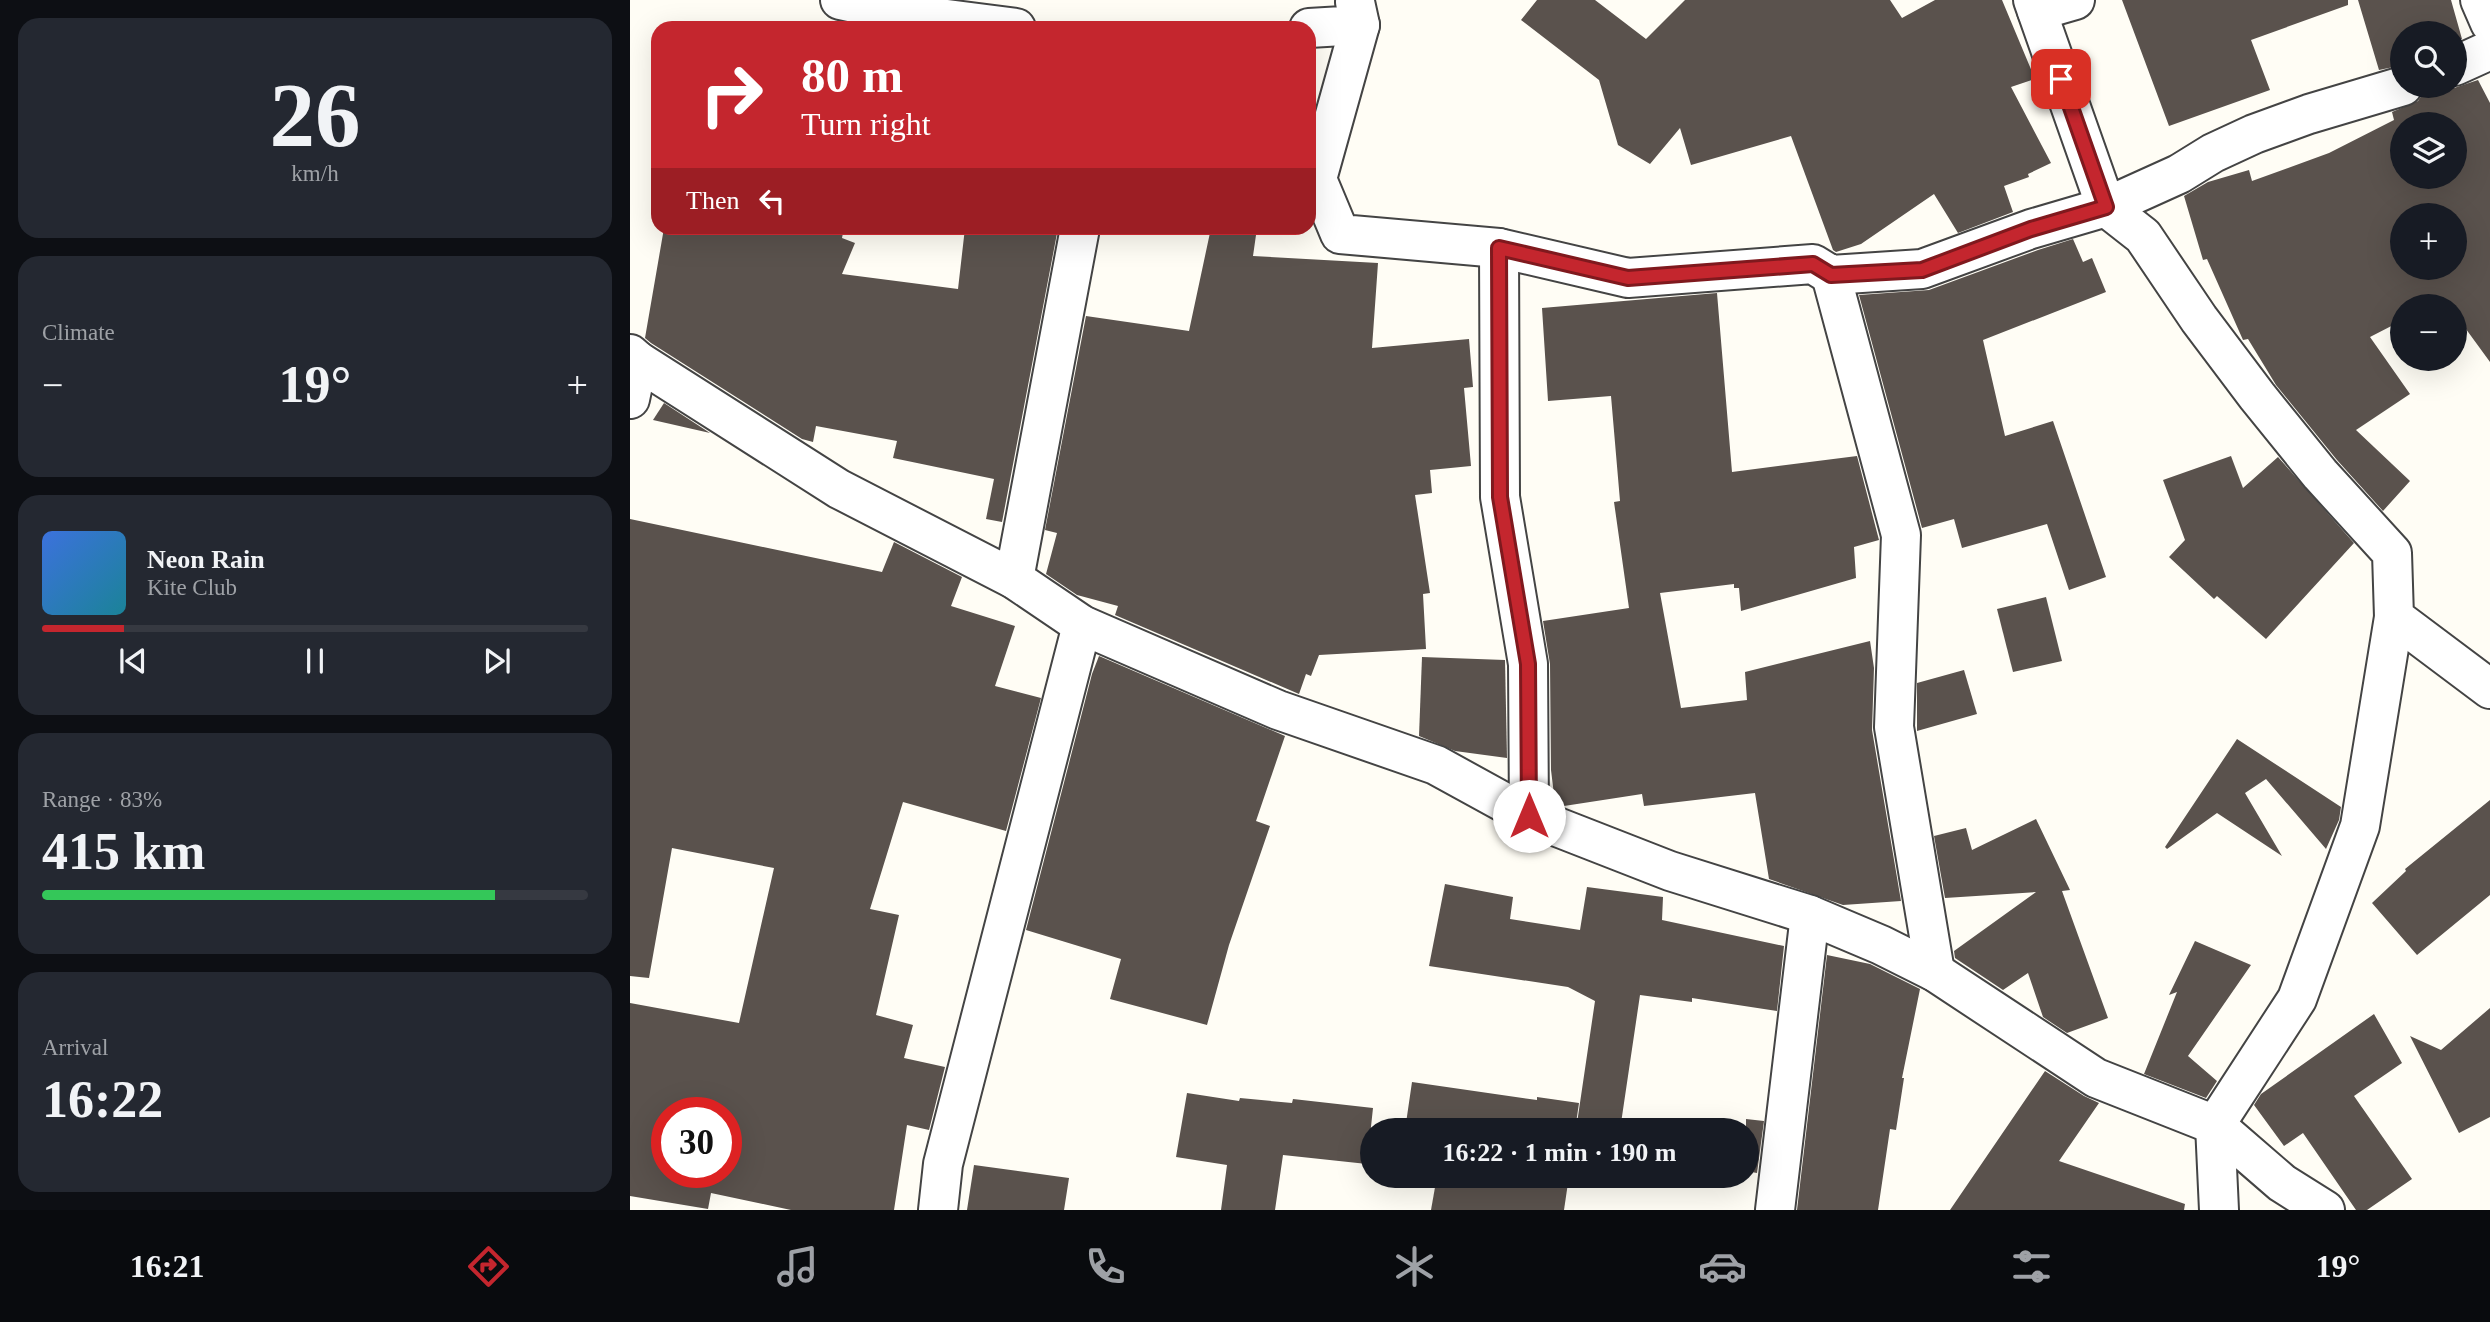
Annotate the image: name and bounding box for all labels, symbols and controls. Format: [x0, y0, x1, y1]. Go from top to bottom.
map controls [2390, 21, 2467, 371]
button: search [2390, 21, 2467, 98]
text: 80 m [801, 48, 903, 103]
icon: right [686, 49, 777, 140]
pin [2031, 49, 2091, 109]
icon: arrive [2042, 60, 2080, 98]
text: 26 [270, 65, 361, 166]
text: Turn right [801, 106, 931, 142]
button: layers [2390, 112, 2467, 189]
text: km/h [291, 161, 339, 186]
icon: left [753, 182, 791, 220]
text: Then [686, 186, 739, 215]
button: + [2390, 203, 2467, 280]
button: − [2390, 294, 2467, 371]
text: Climate [42, 320, 115, 345]
text: 19° [279, 356, 351, 413]
text: − [42, 364, 63, 406]
text: + [567, 364, 588, 406]
text: Neon Rain [147, 545, 265, 574]
text: Kite Club [147, 575, 237, 600]
icon: previous [114, 642, 152, 680]
icon: pause [296, 642, 334, 680]
icon: next [478, 642, 516, 680]
position arrow [1492, 779, 1566, 853]
text: Range · 83% [42, 787, 162, 812]
text: 415 km [42, 823, 205, 880]
text: Arrival [42, 1035, 108, 1060]
text: 16:22 [42, 1071, 163, 1128]
speed limit sign: 30 [651, 1097, 742, 1188]
text: 16:22 · 1 min · 190 m [1443, 1138, 1677, 1167]
icon: directions [464, 1242, 513, 1291]
icon: music [773, 1242, 822, 1291]
icon: phone [1081, 1242, 1130, 1291]
icon: climate [1390, 1242, 1439, 1291]
icon: car [1698, 1242, 1747, 1291]
icon: filters [2007, 1242, 2056, 1291]
text: 16:21 [130, 1248, 204, 1284]
text: 19° [2315, 1248, 2360, 1284]

